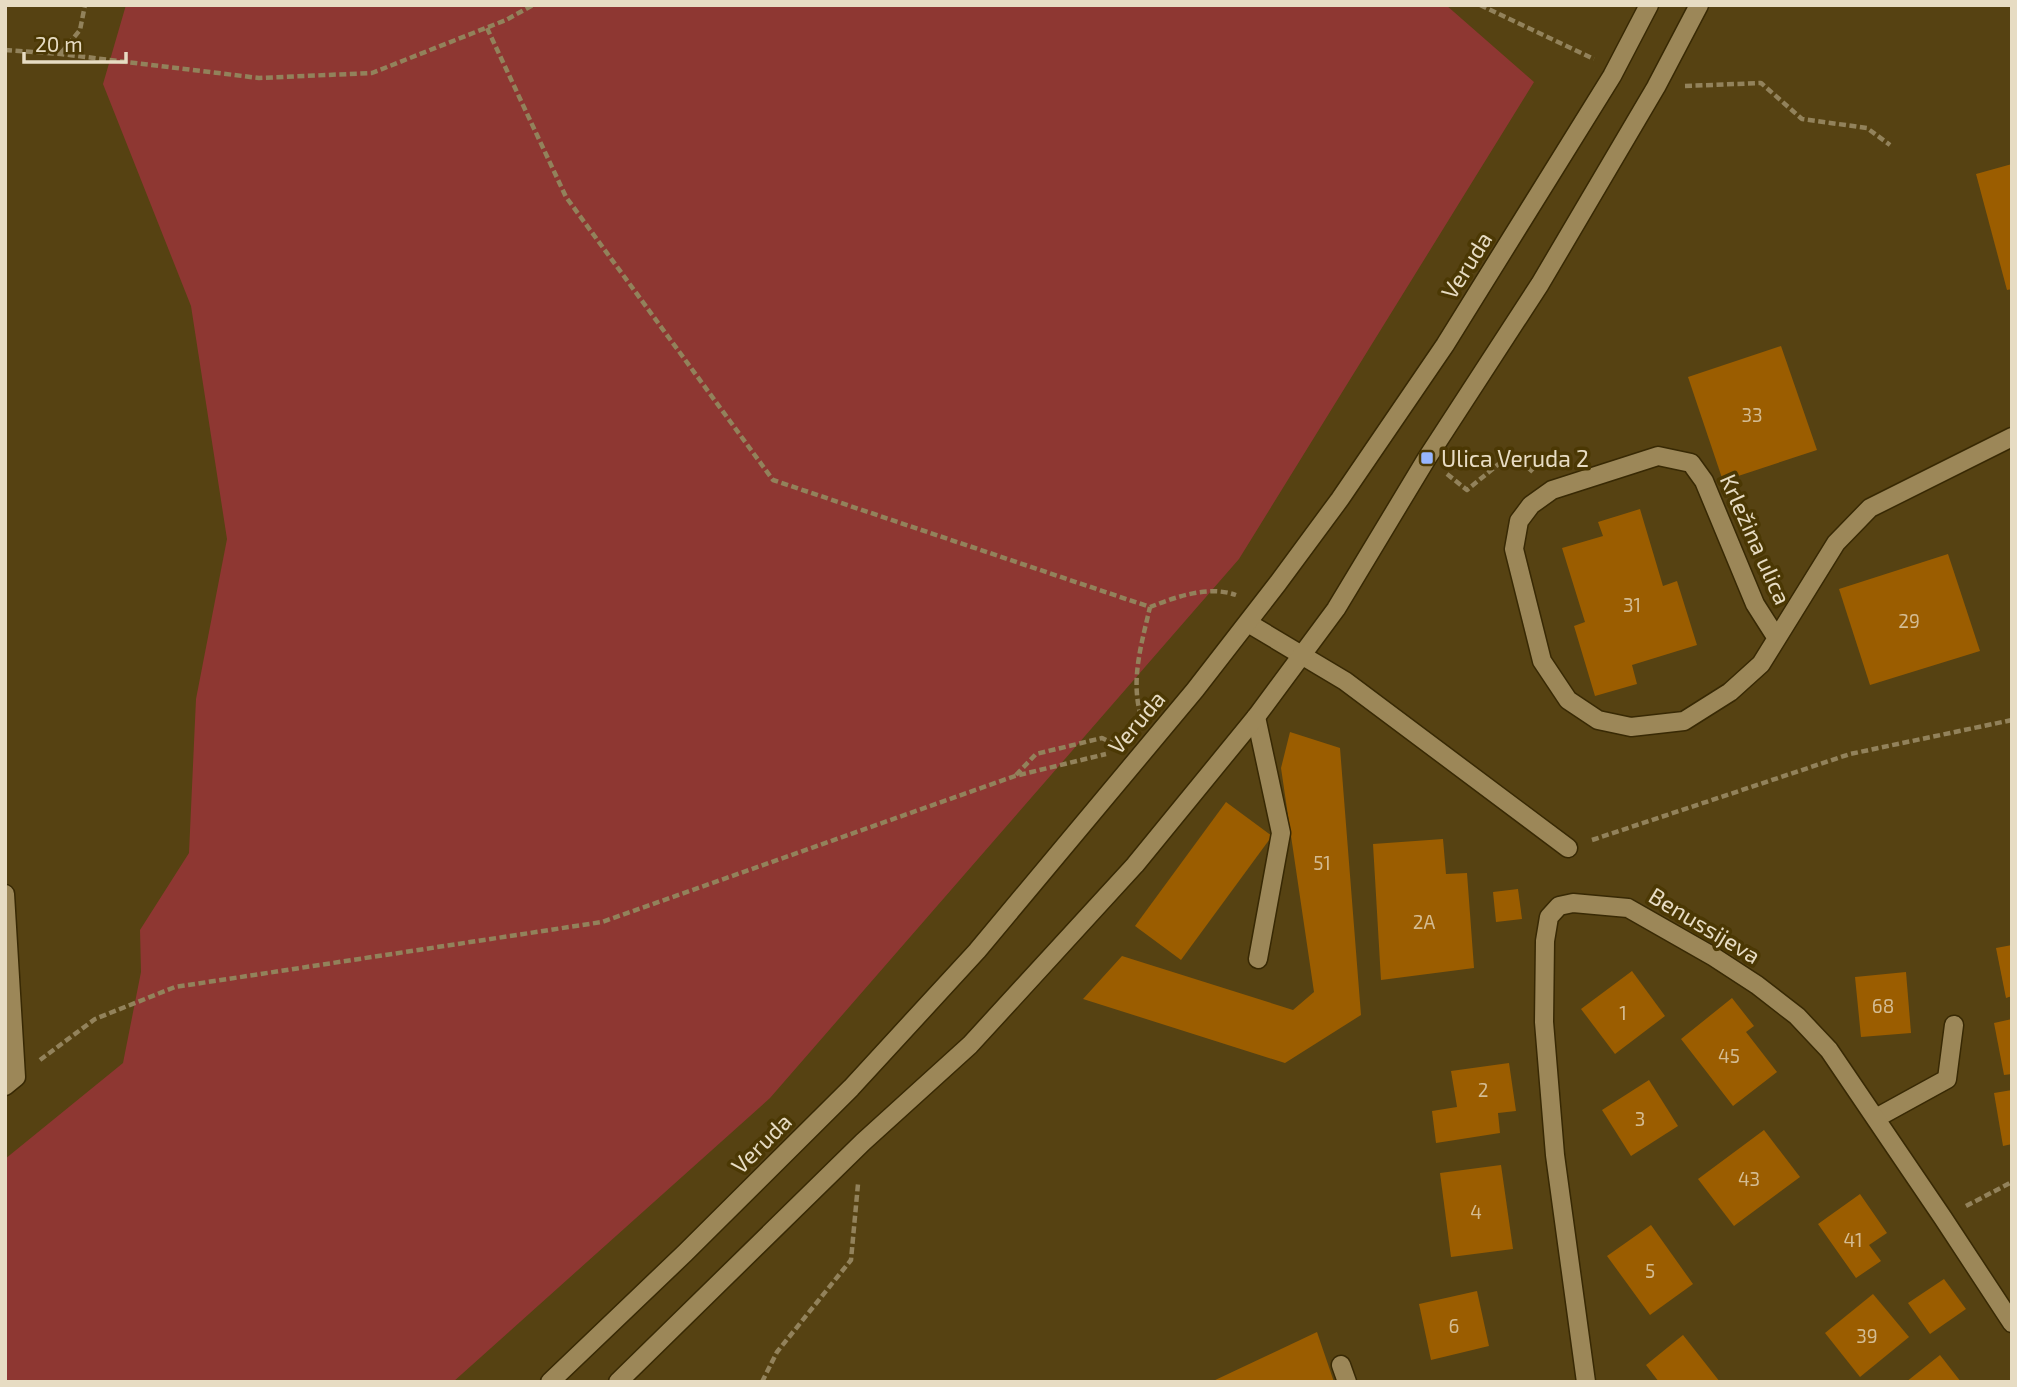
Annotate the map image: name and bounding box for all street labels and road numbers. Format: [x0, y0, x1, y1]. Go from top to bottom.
street label: Veruda [1435, 226, 1497, 304]
street label: Krležina ulica [1715, 469, 1797, 609]
street label: Veruda [1102, 685, 1170, 759]
street label: Benussijeva [1644, 881, 1766, 969]
street label: Veruda [725, 1107, 797, 1179]

